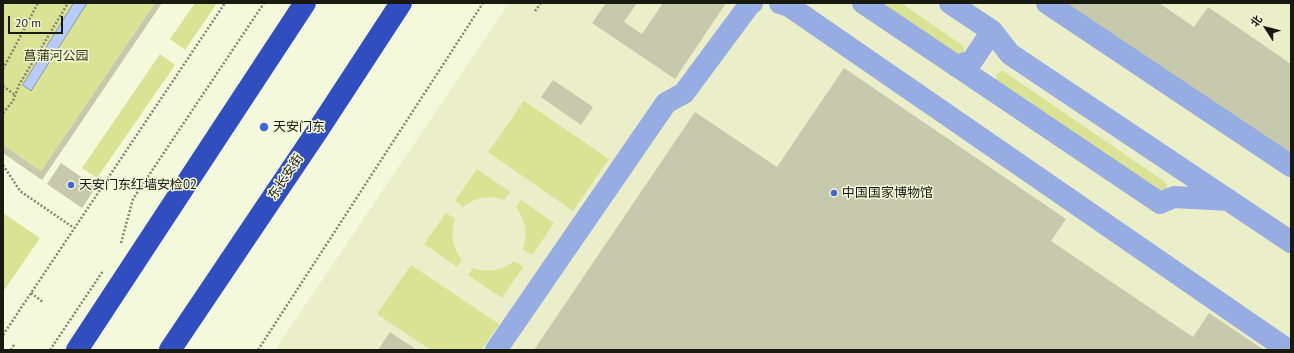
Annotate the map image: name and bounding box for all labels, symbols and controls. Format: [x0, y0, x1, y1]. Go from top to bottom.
scale bar [10, 8, 65, 34]
north arrow [1246, 8, 1286, 48]
text: 北 [1247, 12, 1265, 30]
text: 20 m [15, 15, 41, 30]
park label: 菖蒲河公园 [24, 48, 88, 64]
place label: 天安门东 [273, 119, 325, 135]
marker: 天安门东 [258, 121, 270, 133]
street label: 东长安街 [265, 151, 307, 203]
place label: 天安门东红墙安检02 [79, 177, 197, 193]
marker: 天安门东红墙安检02 [66, 180, 76, 190]
place label: 中国国家博物馆 [842, 185, 933, 201]
marker: 中国国家博物馆 [829, 188, 839, 198]

